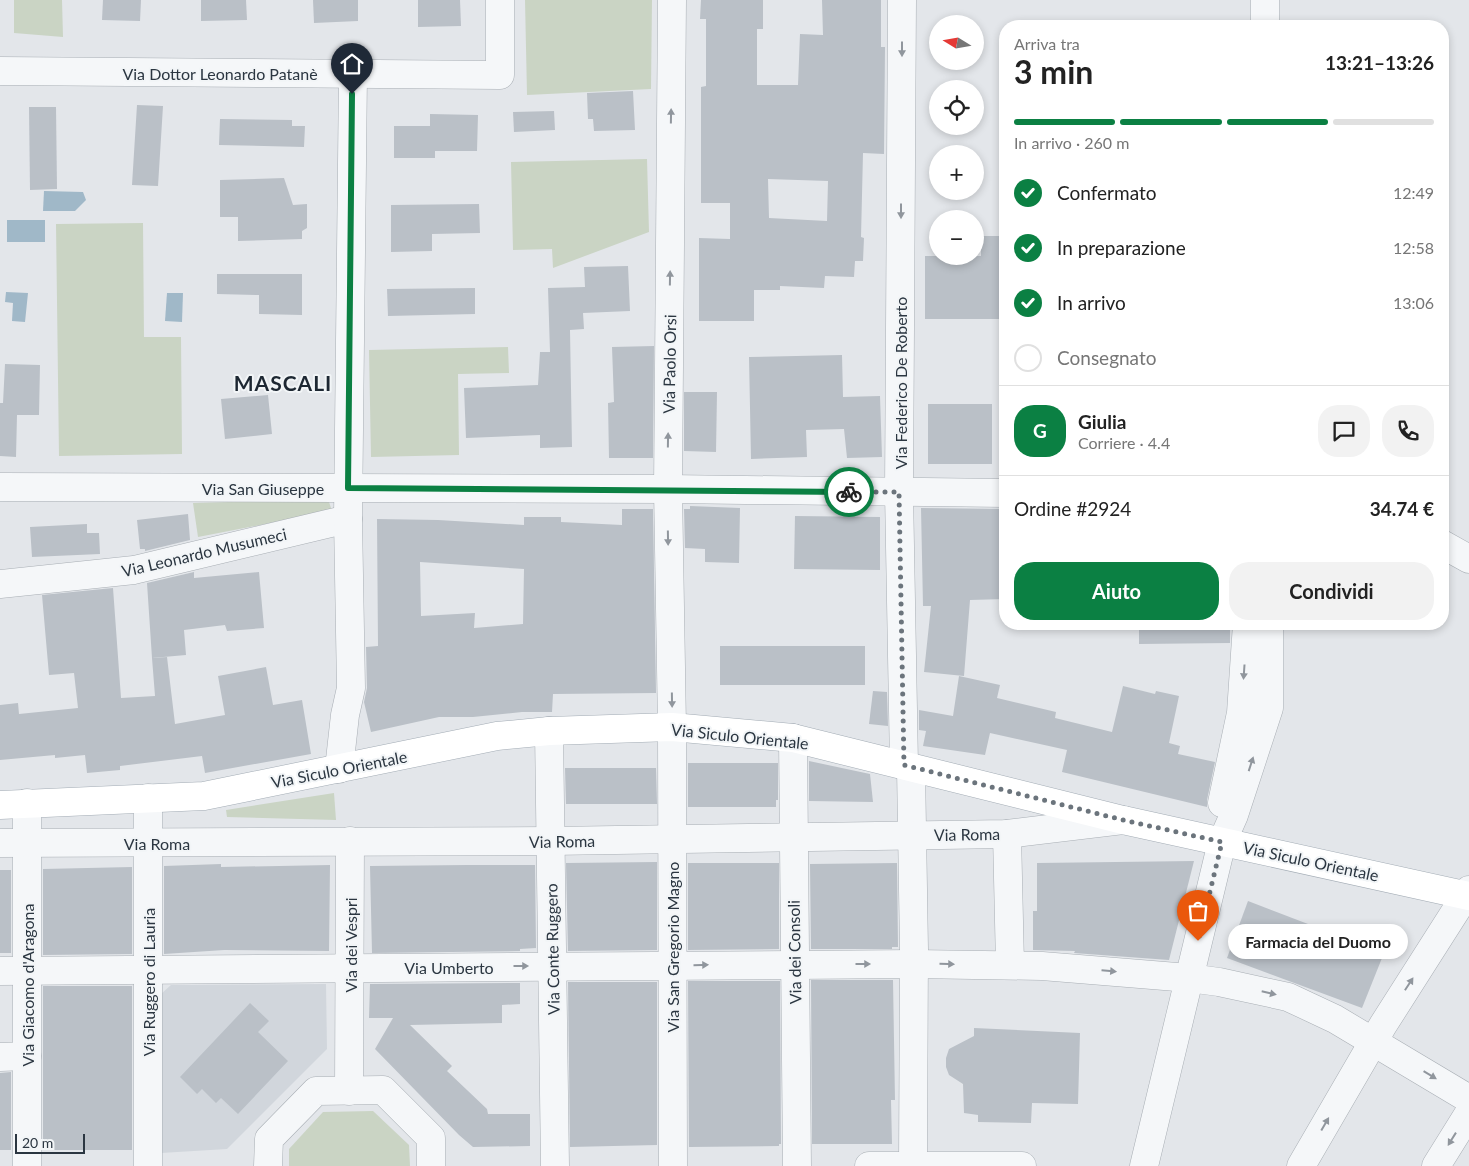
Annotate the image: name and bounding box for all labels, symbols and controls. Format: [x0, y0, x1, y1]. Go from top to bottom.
north arrow [929, 15, 984, 70]
map controls [929, 15, 984, 265]
text: Arriva tra [1014, 34, 1080, 53]
one-way arrow [898, 41, 906, 57]
pin [331, 43, 373, 94]
icon: home [338, 50, 366, 78]
text: 13:21–13:26 [1325, 51, 1434, 74]
text: 3 min [1014, 52, 1093, 91]
street label: Via Dottor Leonardo Patanè [122, 64, 318, 83]
button: locate [929, 80, 984, 135]
one-way arrow [667, 107, 675, 123]
text: In arrivo · 260 m [1014, 133, 1129, 152]
button: + [929, 145, 984, 200]
icon: check [1014, 179, 1042, 207]
text: Confermato [1057, 181, 1157, 204]
text: 12:49 [1393, 183, 1434, 202]
one-way arrow [897, 203, 905, 219]
button: − [929, 210, 984, 265]
icon: check [1014, 234, 1042, 262]
text: In preparazione [1057, 236, 1186, 259]
text: 12:58 [1393, 238, 1434, 257]
one-way arrow [666, 270, 674, 286]
icon: check [1014, 289, 1042, 317]
text: In arrivo [1057, 291, 1126, 314]
text: 13:06 [1393, 293, 1434, 312]
street label: Via Federico De Roberto [891, 297, 910, 469]
street label: Via Paolo Orsi [659, 314, 679, 414]
text: Consegnato [1057, 346, 1156, 369]
district label: MASCALI [234, 370, 332, 395]
button: chat [1318, 405, 1370, 457]
button: phone [1382, 405, 1434, 457]
text: Giulia [1078, 410, 1127, 433]
text: G [1033, 419, 1047, 442]
one-way arrow [664, 432, 672, 448]
text: Corriere · 4.4 [1078, 433, 1170, 452]
courier [824, 467, 874, 517]
icon: bike [835, 478, 863, 506]
street label: Via San Giuseppe [202, 479, 324, 498]
text: Ordine #2924 [1014, 497, 1131, 520]
text: 34.74 € [1370, 497, 1434, 520]
street label: Via Leonardo Musumeci [120, 524, 288, 580]
one-way arrow [665, 530, 673, 546]
button: Aiuto [1014, 562, 1219, 620]
button: Condividi [1229, 562, 1434, 620]
one-way arrow [1240, 665, 1248, 681]
one-way arrow [668, 693, 676, 709]
street label: Via Siculo Orientale [670, 719, 810, 753]
street label: Via Siculo Orientale [269, 746, 409, 792]
one-way arrow [1248, 756, 1255, 771]
street label: Via Roma [934, 824, 1000, 844]
street label: Via Roma [529, 831, 595, 851]
street label: Via Roma [124, 834, 190, 853]
street label: Via Siculo Orientale [1241, 837, 1381, 885]
street label: Via San Gregorio Magno [663, 862, 682, 1032]
street label: Via Conte Ruggero [541, 883, 563, 1015]
pin [1177, 890, 1219, 941]
street label: Via dei Vespri [341, 897, 360, 993]
icon: bag [1184, 897, 1212, 925]
street label: Via dei Consoli [784, 900, 804, 1004]
street label: Via Giacomo d'Aragona [18, 904, 37, 1066]
street label: Via Ruggero di Lauria [139, 908, 158, 1056]
callout: Farmacia del Duomo [1228, 924, 1408, 958]
text: Farmacia del Duomo [1245, 932, 1391, 951]
street label: Via Umberto [404, 958, 494, 977]
one-way arrow [856, 960, 872, 968]
one-way arrow [939, 960, 955, 968]
one-way arrow [693, 961, 709, 969]
one-way arrow [513, 962, 529, 970]
one-way arrow [1101, 968, 1117, 976]
one-way arrow [1404, 977, 1414, 991]
one-way arrow [1262, 989, 1277, 997]
one-way arrow [1423, 1070, 1436, 1079]
one-way arrow [1321, 1117, 1330, 1130]
scale bar [15, 1131, 85, 1154]
one-way arrow [1448, 1133, 1457, 1146]
text: 20 m [22, 1134, 53, 1151]

